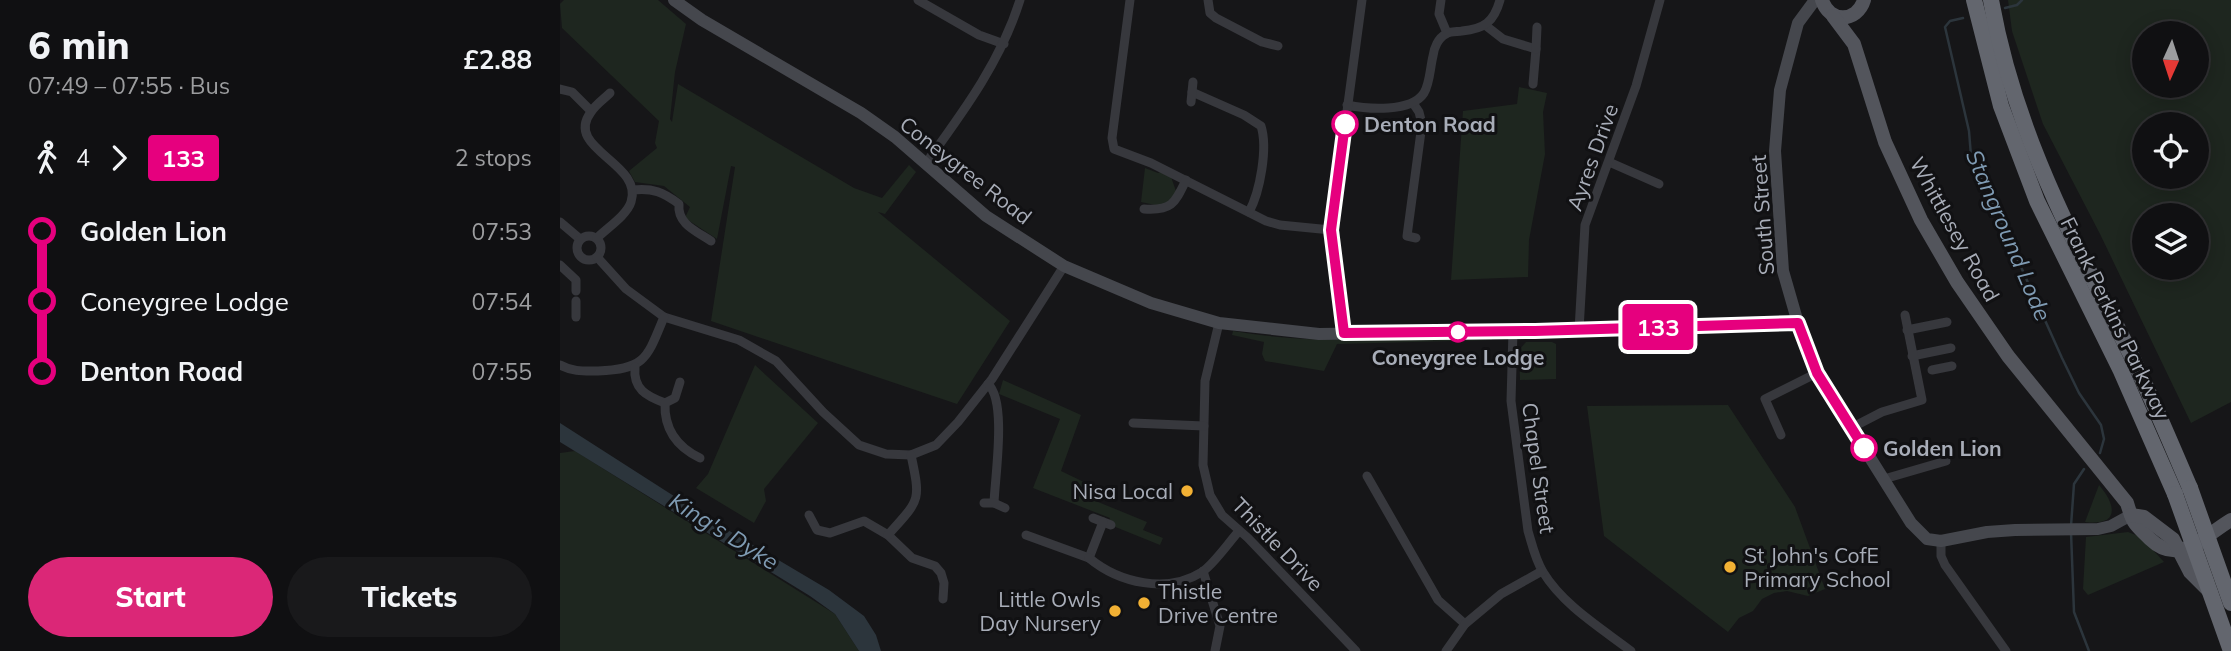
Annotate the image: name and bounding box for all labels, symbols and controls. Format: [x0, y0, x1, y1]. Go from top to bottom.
text: 6 min [28, 21, 130, 69]
north arrow [2132, 21, 2208, 98]
map controls [2132, 21, 2209, 280]
text: £2.88 [463, 43, 532, 76]
text: 07:49 – 07:55 · Bus [28, 71, 230, 100]
street label: Ayres Drive [1561, 100, 1623, 214]
street label: Coneygree Road [895, 110, 1037, 230]
marker: Denton Road [1332, 111, 1358, 137]
place label: Denton Road [1364, 111, 1496, 137]
button: locate [2132, 112, 2209, 189]
icon: walk [28, 139, 66, 177]
icon: forward [100, 139, 138, 177]
text: 4 [76, 143, 90, 172]
text: 133 [162, 143, 205, 173]
text: 2 stops [455, 143, 532, 172]
water label: Stanground Lode [1960, 145, 2058, 325]
street label: Whittlesey Road [1905, 152, 2005, 306]
street label: South Street [1745, 154, 1779, 276]
button: layers [2132, 203, 2209, 280]
street label: Frank Perkins Parkway [2056, 212, 2176, 424]
text: Golden Lion [80, 215, 227, 248]
text: 07:53 [472, 217, 532, 246]
text: Coneygree Lodge [80, 285, 289, 318]
text: 07:54 [472, 287, 532, 316]
line badge: 133 [1618, 304, 1698, 350]
text: 133 [1636, 312, 1680, 342]
marker: Coneygree Lodge [1448, 322, 1468, 342]
place label: Coneygree Lodge [1372, 344, 1544, 370]
text: Denton Road [80, 355, 243, 388]
text: 07:55 [472, 357, 532, 386]
street label: Chapel Street [1517, 401, 1561, 535]
marker: Golden Lion [1851, 435, 1877, 461]
place label: Golden Lion [1883, 435, 2002, 461]
place label: Nisa Local [1073, 478, 1173, 504]
marker: Nisa Local [1179, 483, 1195, 499]
water label: King's Dyke [664, 486, 784, 576]
street label: Thistle Drive [1227, 492, 1329, 596]
place label: St John's CofE Primary School [1744, 542, 1891, 592]
button: Start [28, 557, 273, 637]
button: Tickets [287, 557, 532, 637]
marker: St John's CofE Primary School [1722, 559, 1738, 575]
place label: Thistle Drive Centre [1158, 578, 1278, 628]
place label: Little Owls Day Nursery [980, 586, 1101, 636]
marker: Thistle Drive Centre [1136, 595, 1152, 611]
marker: Little Owls Day Nursery [1107, 603, 1123, 619]

